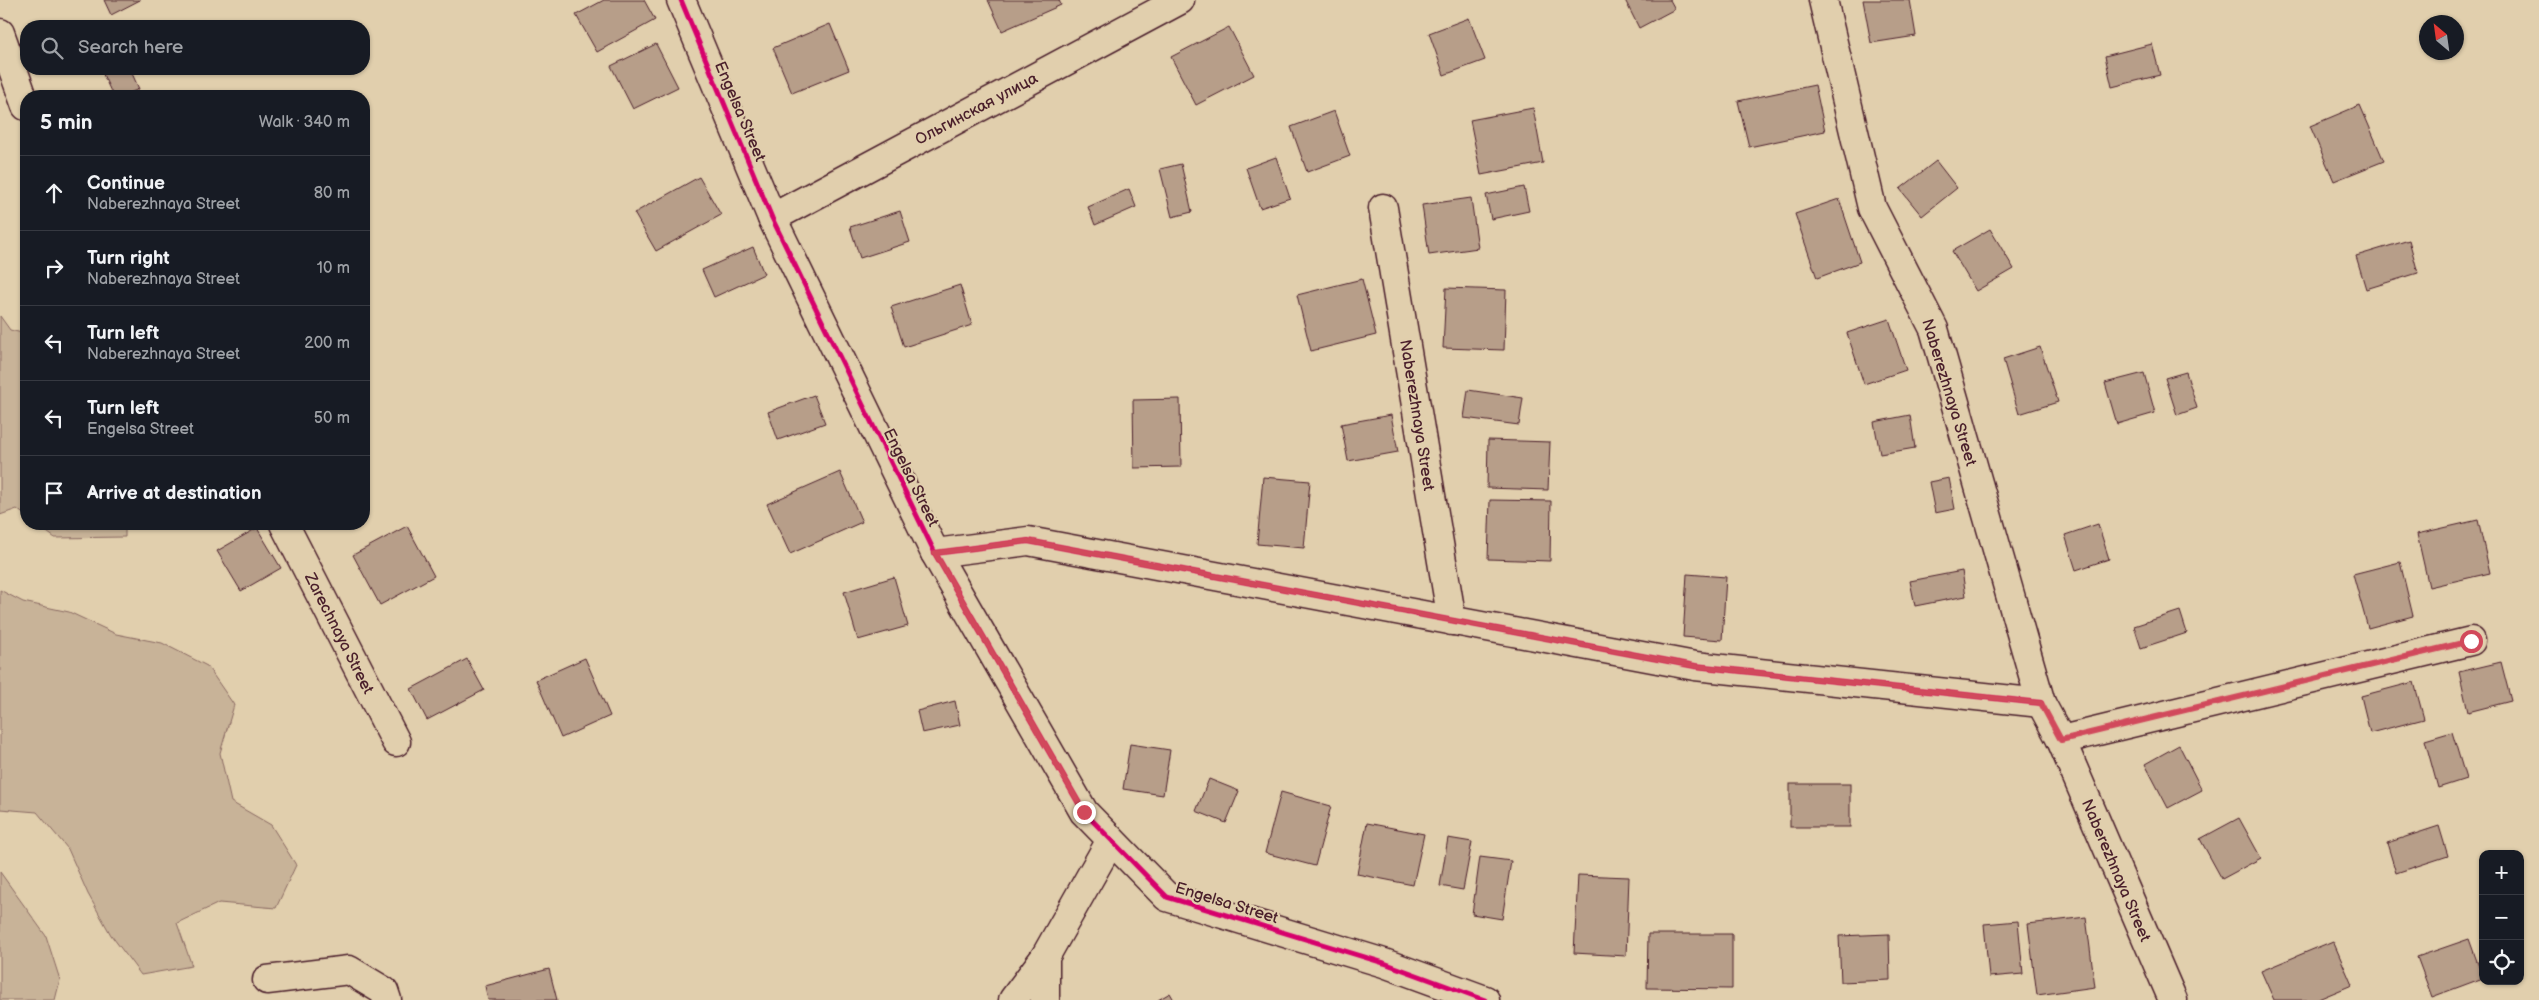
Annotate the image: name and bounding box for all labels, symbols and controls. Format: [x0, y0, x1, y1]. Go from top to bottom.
north arrow [2419, 15, 2464, 60]
search box [20, 20, 370, 75]
icon: search [38, 34, 66, 62]
text: Search here [78, 36, 183, 59]
street label: Engelsa Street [710, 59, 769, 165]
street label: Ольгинская улица [912, 69, 1042, 150]
text: 5 min [40, 110, 93, 135]
text: Walk · 340 m [259, 113, 350, 132]
text: Continue [87, 172, 165, 195]
icon: ahead [40, 179, 68, 207]
text: 80 m [314, 184, 350, 203]
text: Naberezhnaya Street [87, 195, 240, 214]
text: Turn right [87, 247, 170, 270]
icon: right [40, 254, 68, 282]
text: 10 m [317, 259, 350, 278]
text: Naberezhnaya Street [87, 270, 240, 289]
street label: Naberezhnaya Street [1917, 317, 1980, 468]
text: Turn left [87, 322, 159, 345]
icon: left [40, 329, 68, 357]
text: 200 m [304, 334, 350, 353]
street label: Naberezhnaya Street [1395, 338, 1438, 492]
text: Naberezhnaya Street [87, 345, 240, 364]
text: Turn left [87, 397, 159, 420]
icon: left [40, 404, 68, 432]
text: 50 m [314, 409, 350, 428]
text: Engelsa Street [87, 420, 194, 439]
street label: Engelsa Street [879, 425, 943, 530]
icon: arrive [40, 479, 68, 507]
text: Arrive at destination [87, 482, 262, 505]
street label: Zarechnaya Street [300, 569, 377, 697]
route start [2460, 630, 2483, 653]
street label: Naberezhnaya Street [2077, 796, 2154, 945]
route end [1073, 801, 1096, 824]
map controls [2479, 850, 2524, 985]
button: + [2479, 850, 2524, 895]
street label: Engelsa Street [1173, 879, 1280, 928]
button: − [2479, 895, 2524, 940]
button: locate [2479, 940, 2524, 985]

